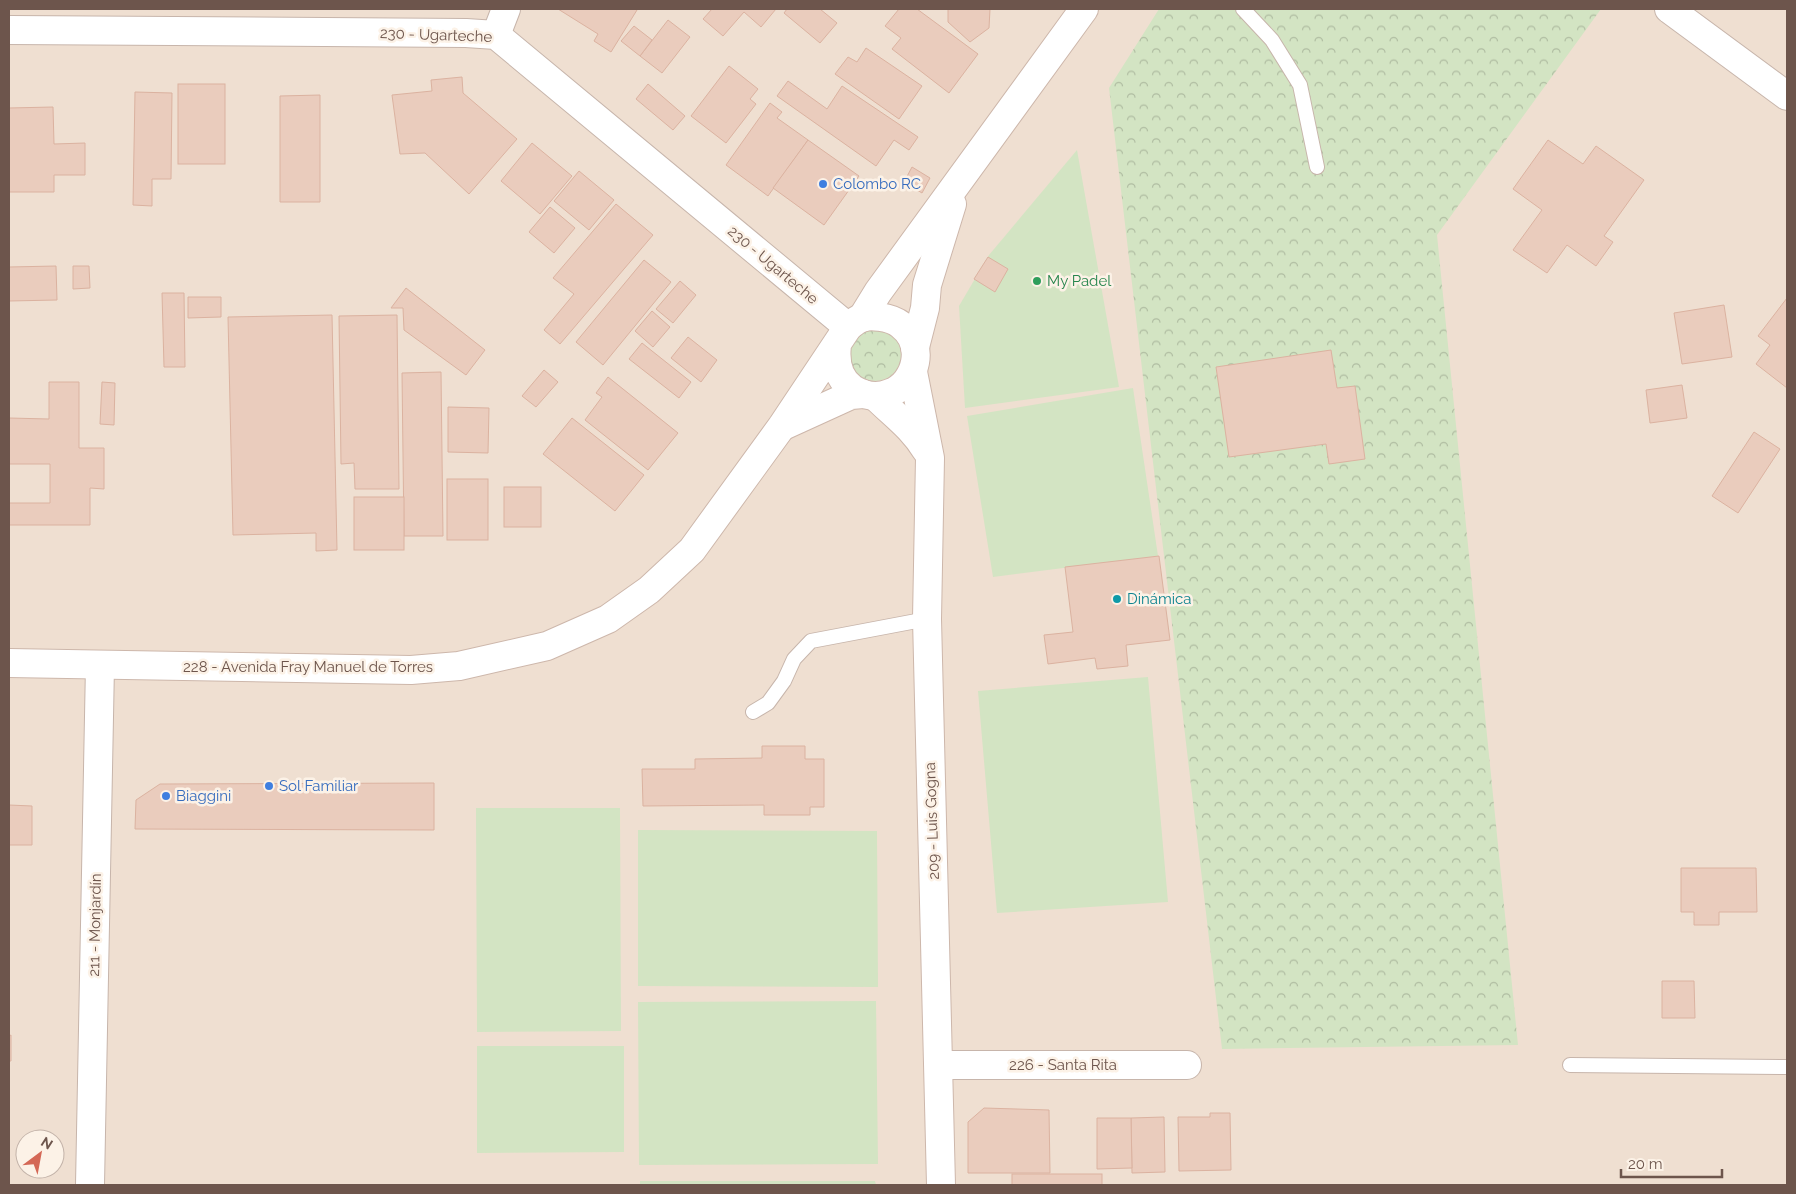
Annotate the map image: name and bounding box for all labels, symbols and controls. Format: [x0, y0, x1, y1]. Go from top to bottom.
street label: 230 - Ugarteche [380, 24, 493, 46]
place label: Colombo RC [833, 175, 921, 193]
marker: Colombo RC [817, 178, 829, 190]
street label: 230 - Ugarteche [724, 222, 822, 308]
place label: My Padel [1047, 272, 1112, 290]
marker: My Padel [1031, 275, 1043, 287]
place label: Dinámica [1127, 590, 1191, 608]
marker: Dinámica [1111, 593, 1123, 605]
street label: 228 - Avenida Fray Manuel de Torres [183, 658, 433, 676]
street label: 209 - Luis Gogna [921, 762, 943, 880]
place label: Sol Familiar [279, 777, 359, 795]
marker: Sol Familiar [263, 780, 275, 792]
place label: Biaggini [176, 787, 231, 805]
marker: Biaggini [160, 790, 172, 802]
street label: 211 - Monjardín [85, 873, 105, 977]
street label: 226 - Santa Rita [1009, 1056, 1117, 1074]
north arrow [15, 1129, 65, 1179]
text: N [38, 1133, 56, 1153]
scale bar [1621, 1146, 1722, 1178]
text: 20 m [1628, 1155, 1663, 1173]

